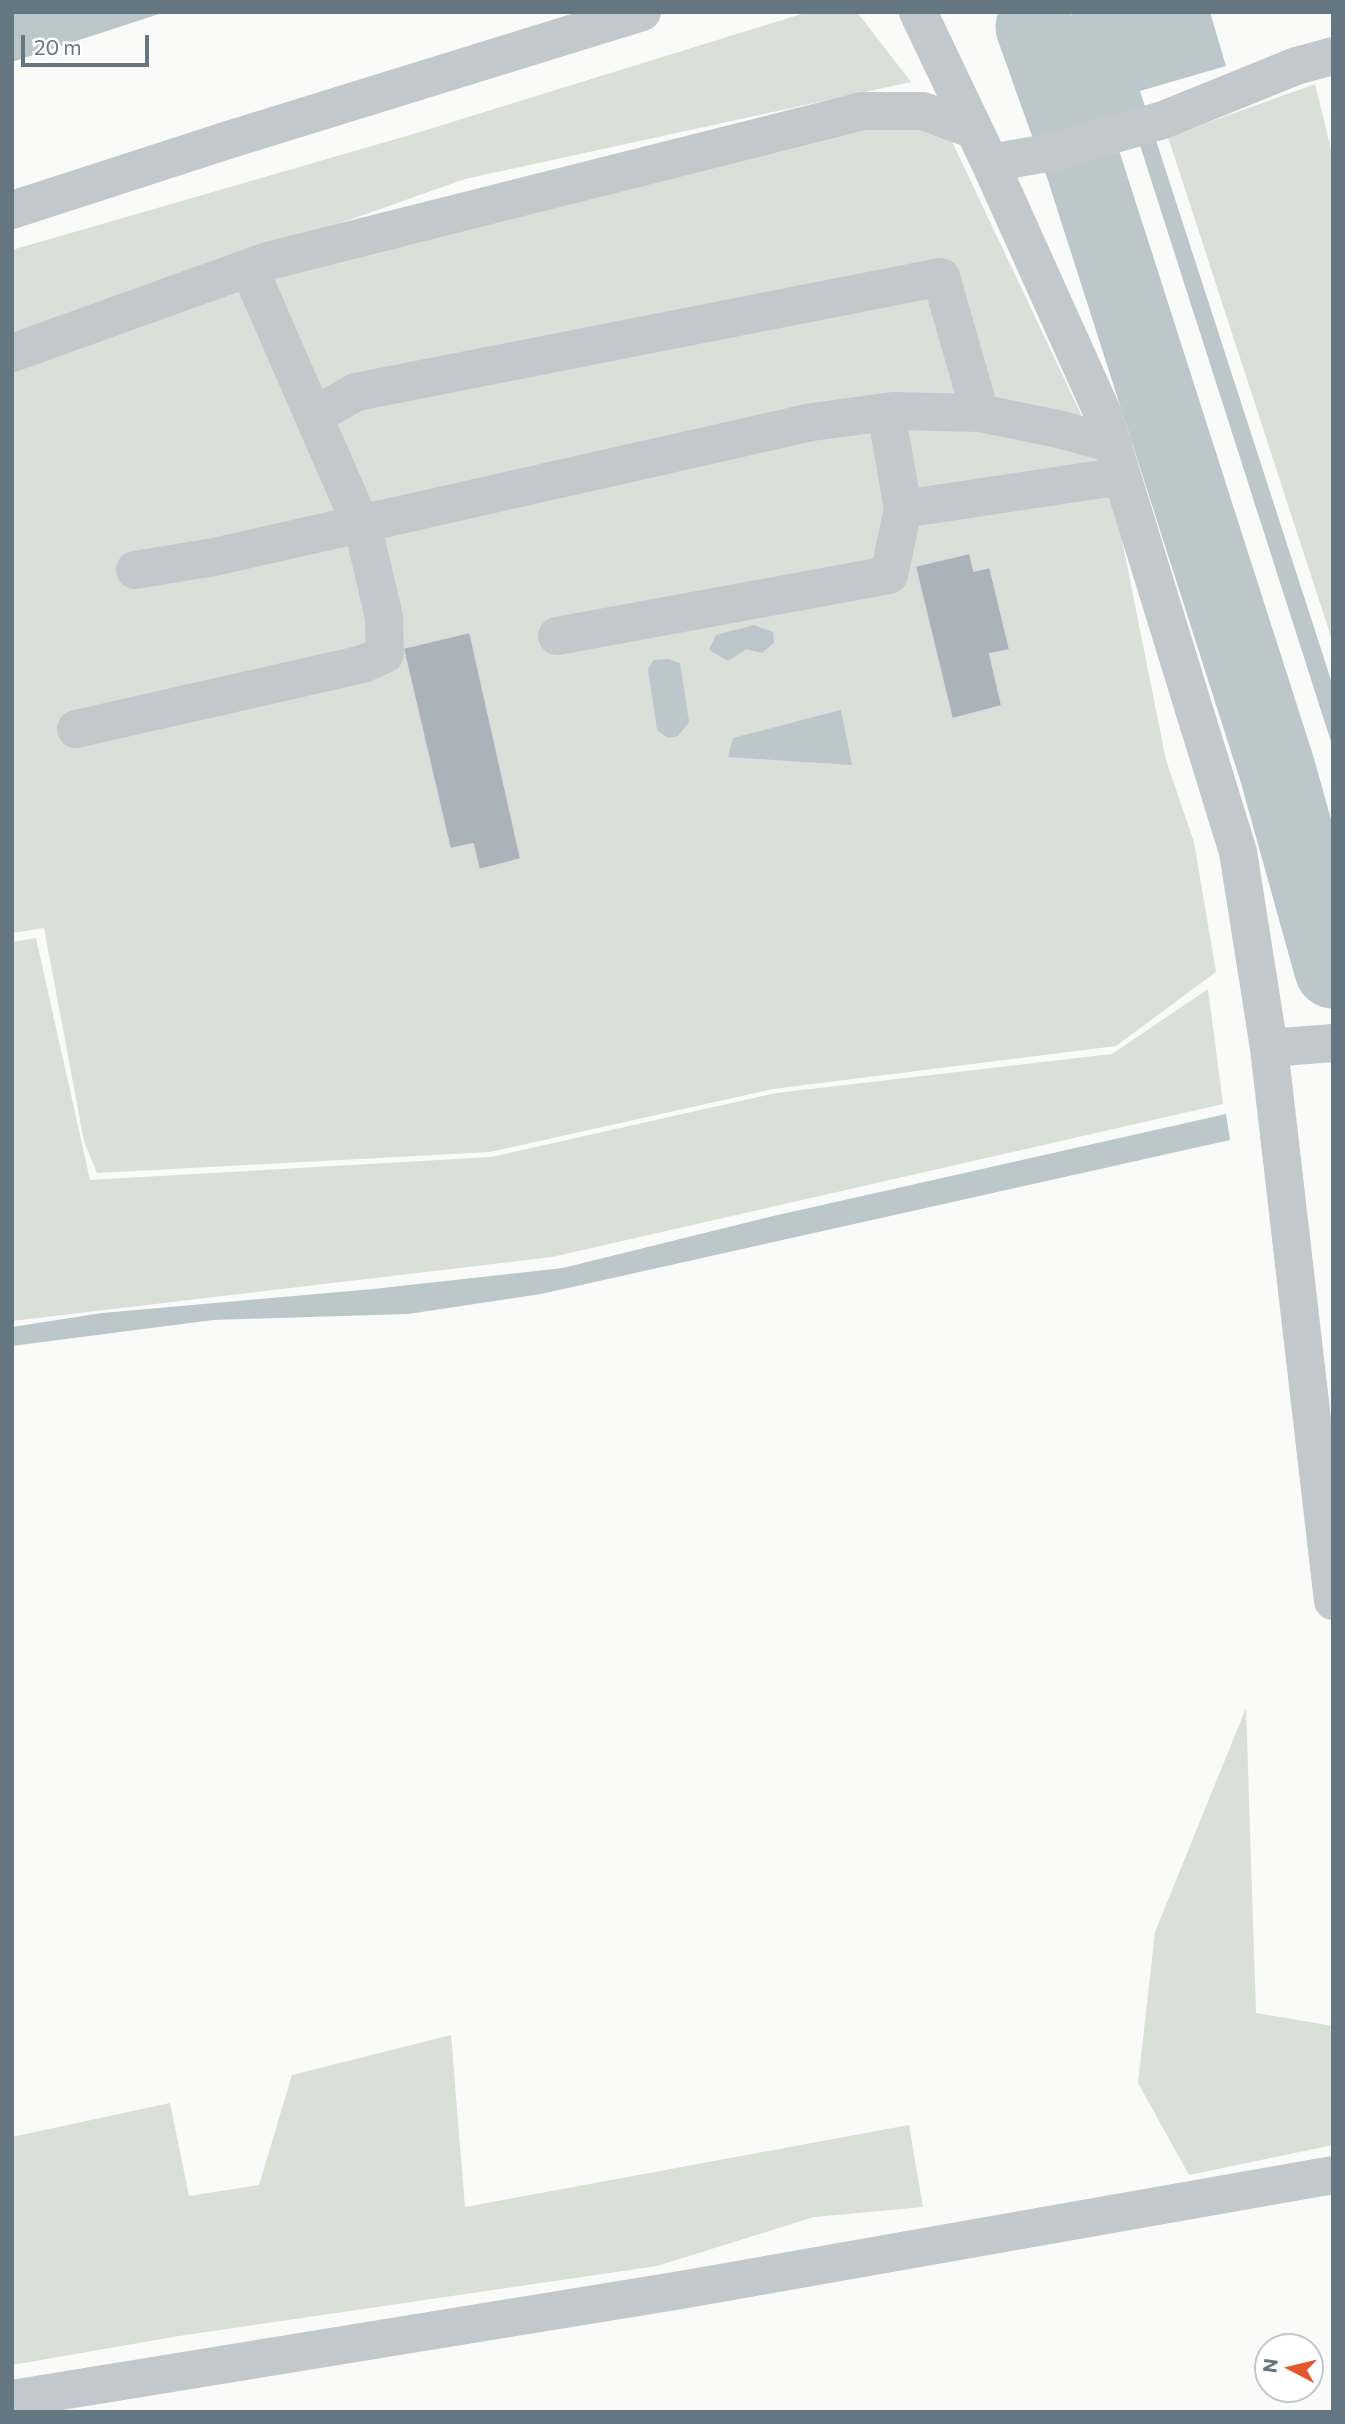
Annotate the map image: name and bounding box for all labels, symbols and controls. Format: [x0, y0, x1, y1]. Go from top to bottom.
scale bar [24, 21, 152, 65]
text: 20 m [34, 34, 82, 59]
north arrow [1254, 2333, 1324, 2403]
text: N [1257, 2357, 1282, 2374]

